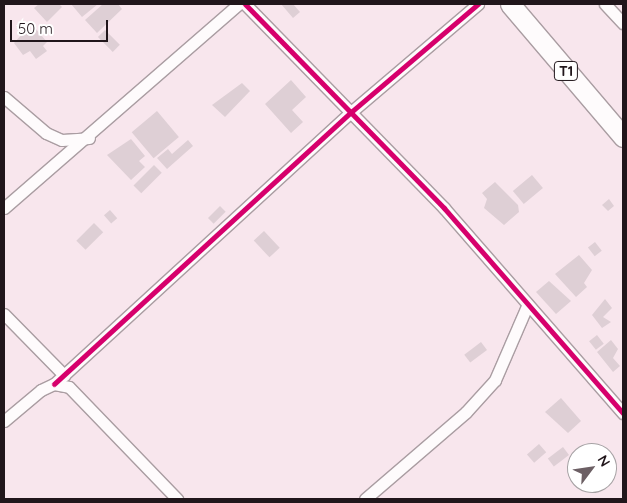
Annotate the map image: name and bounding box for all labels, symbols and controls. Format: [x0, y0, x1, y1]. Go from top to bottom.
scale bar [12, 10, 110, 42]
text: 50 m [18, 19, 53, 38]
road number: T1 [554, 59, 578, 82]
north arrow [567, 443, 617, 493]
text: N [594, 452, 614, 470]

